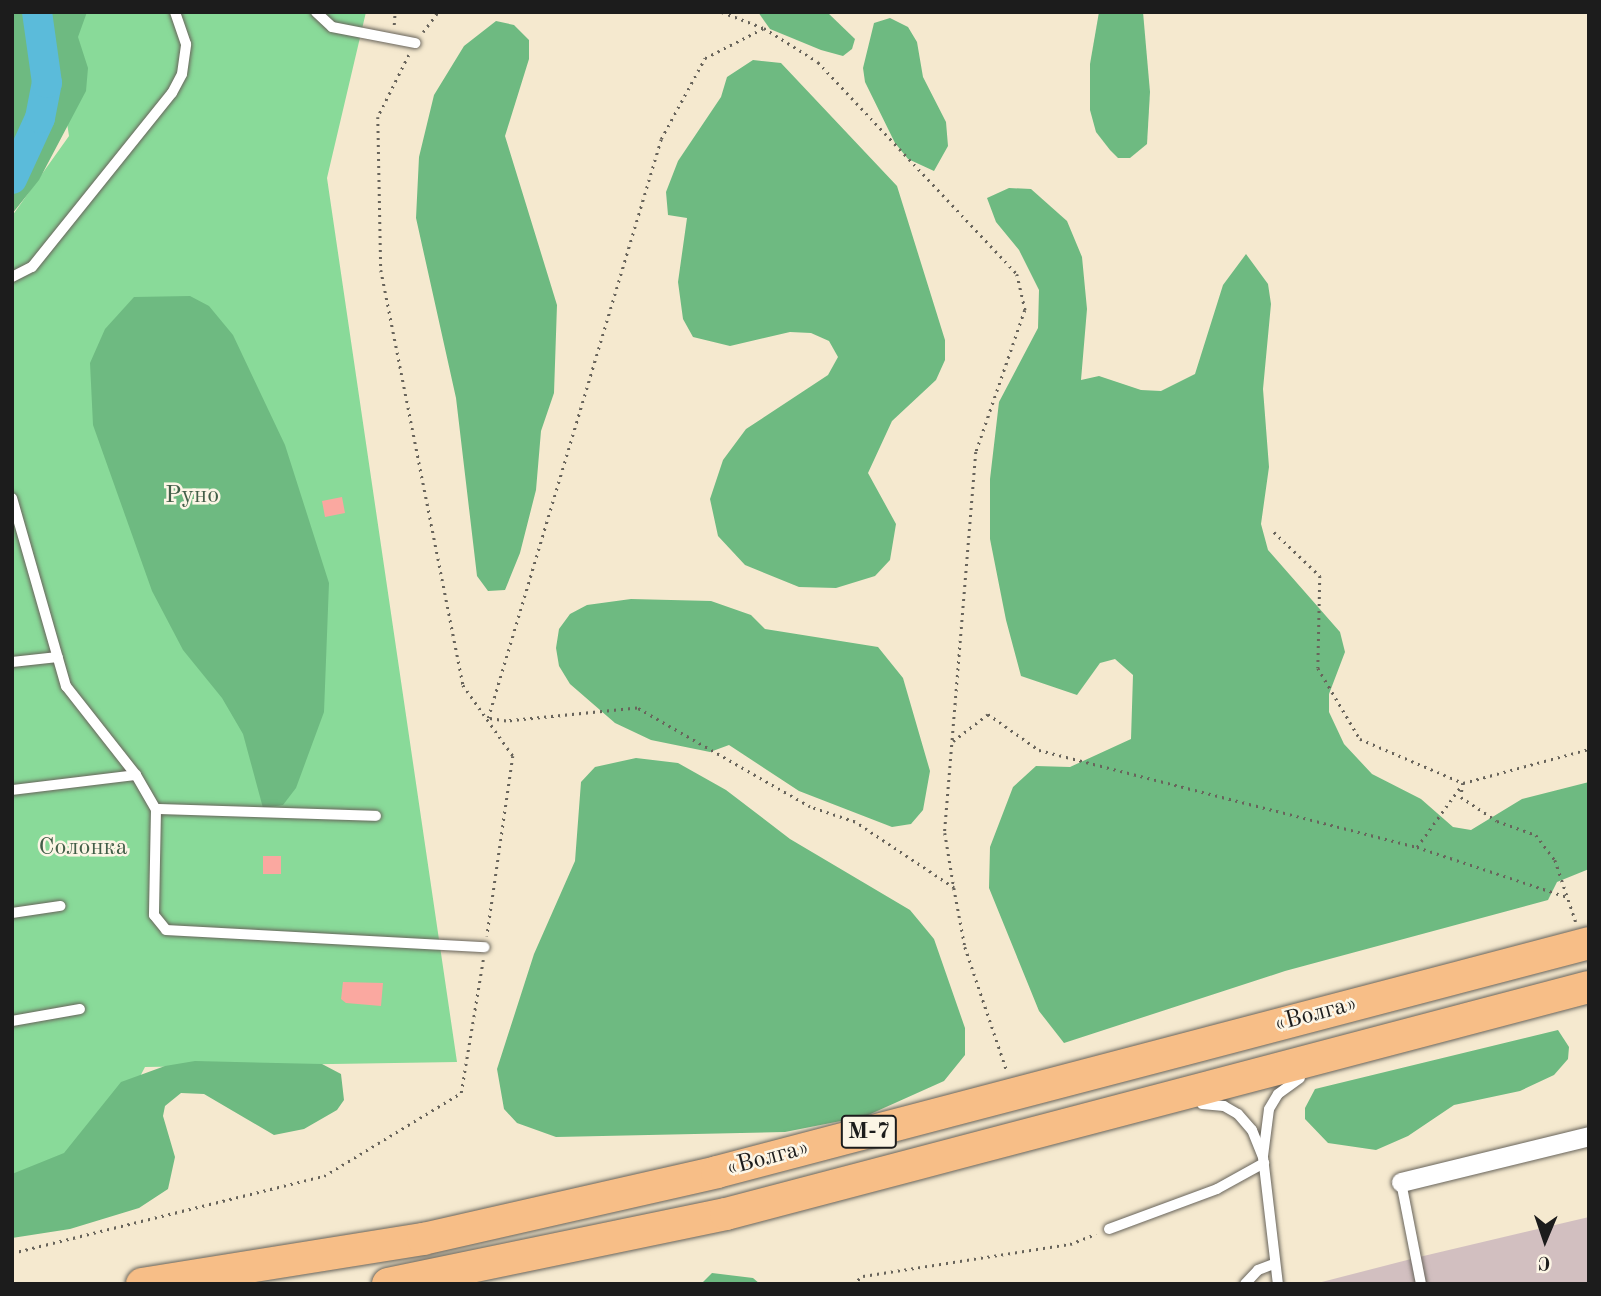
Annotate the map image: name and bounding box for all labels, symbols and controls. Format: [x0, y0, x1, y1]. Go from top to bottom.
park label: Руно [165, 483, 219, 511]
park label: Солонка [38, 835, 128, 863]
street label: «Волга» [1271, 990, 1361, 1040]
road number: М-7 [839, 1112, 899, 1152]
street label: «Волга» [723, 1134, 813, 1184]
north arrow [1510, 1205, 1580, 1275]
text: С [1538, 1252, 1551, 1271]

